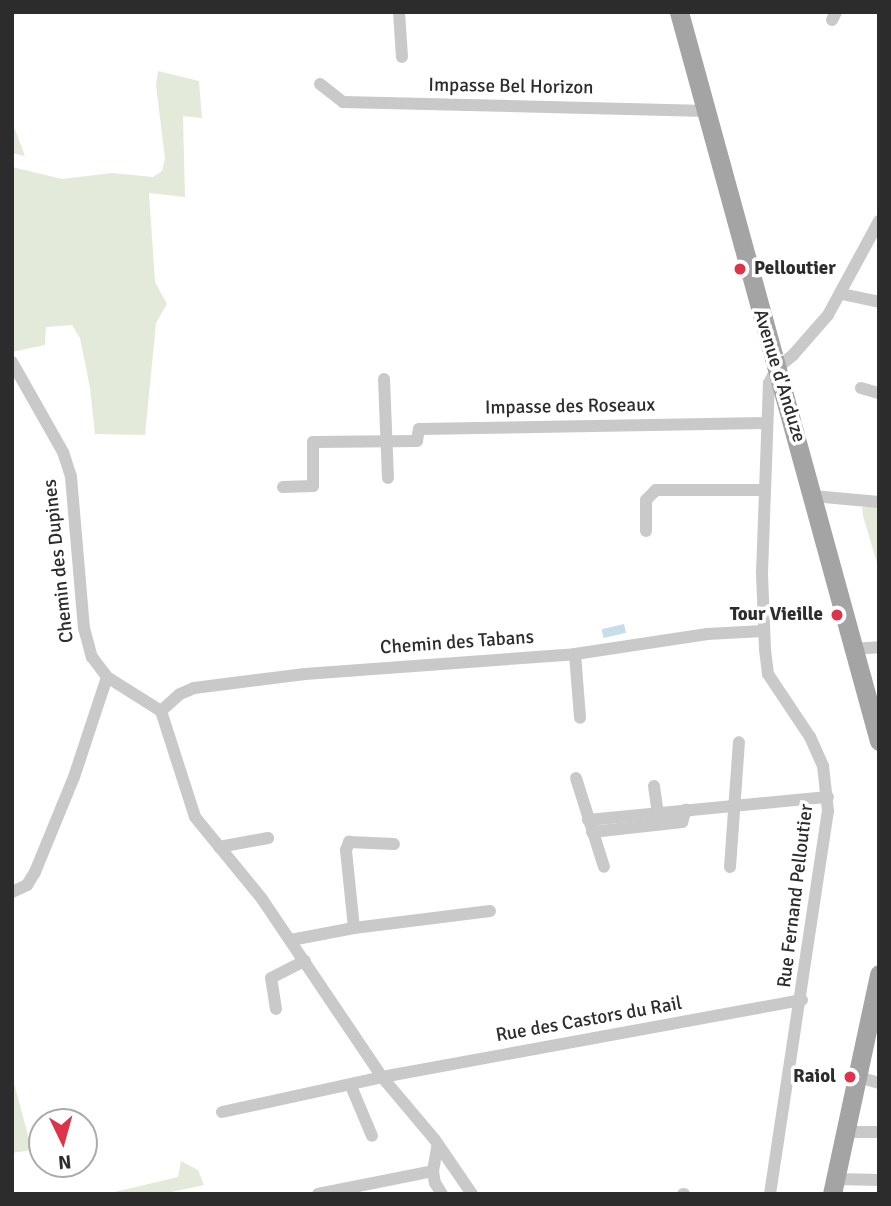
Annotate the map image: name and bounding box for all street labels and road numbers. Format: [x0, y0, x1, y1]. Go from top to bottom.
street label: Impasse Bel Horizon [428, 74, 594, 100]
street label: Avenue d'Anduze [748, 307, 810, 445]
street label: Impasse des Roseaux [485, 394, 655, 420]
street label: Chemin des Dupines [39, 478, 79, 644]
street label: Chemin des Tabans [379, 626, 535, 660]
street label: Rue Fernand Pelloutier [773, 803, 819, 989]
street label: Rue des Castors du Rail [494, 992, 684, 1048]

